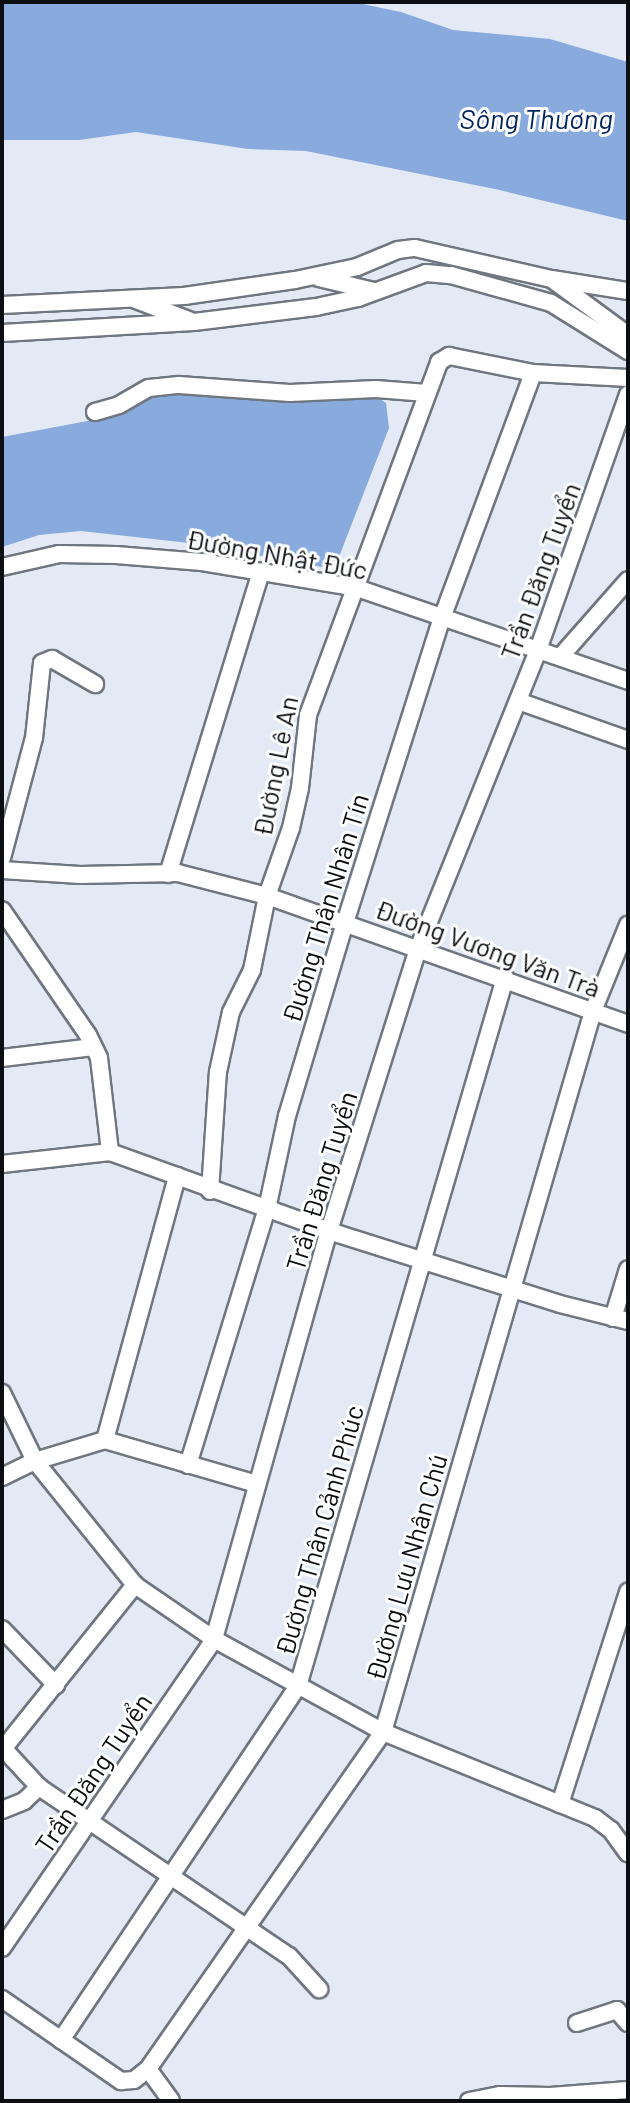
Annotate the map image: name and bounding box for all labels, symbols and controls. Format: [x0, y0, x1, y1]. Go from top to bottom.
water label: Sông Thương [459, 101, 613, 135]
street label: Trần Đăng Tuyển [493, 478, 587, 664]
street label: Đường Nhật Đức [184, 523, 370, 585]
street label: Đường Lê An [246, 693, 304, 839]
street label: Đường Thân Nhân Tín [275, 790, 375, 1026]
street label: Đường Vương Văn Trà [371, 893, 605, 1003]
street label: Trần Đăng Tuyển [279, 1087, 363, 1275]
street label: Đường Thân Cảnh Phúc [268, 1401, 370, 1659]
street label: Đường Lưu Nhân Chú [359, 1450, 453, 1684]
street label: Trần Đăng Tuyển [28, 1687, 158, 1859]

